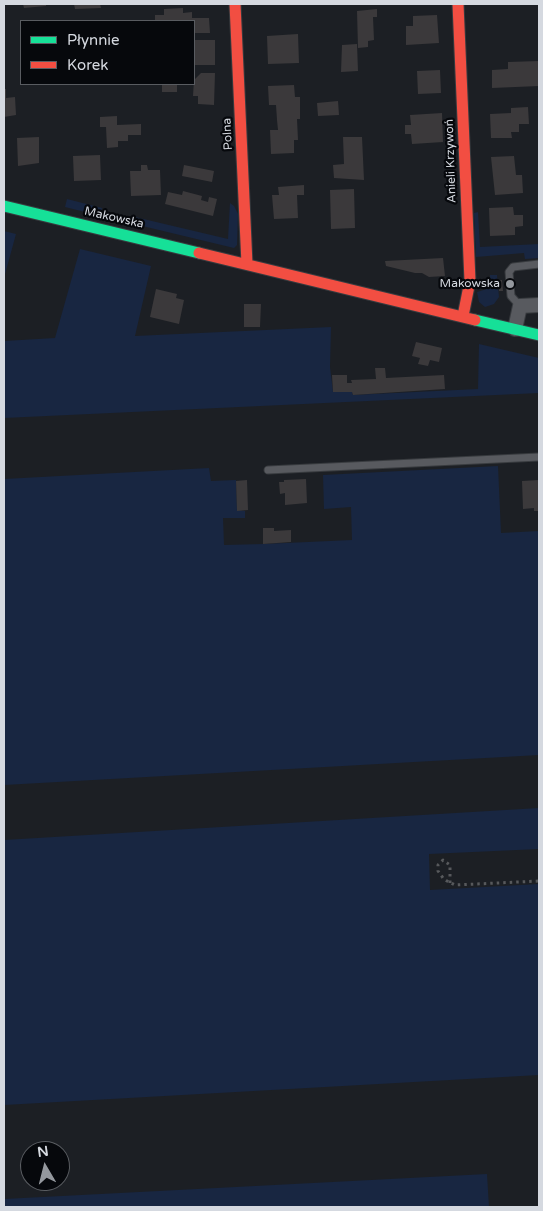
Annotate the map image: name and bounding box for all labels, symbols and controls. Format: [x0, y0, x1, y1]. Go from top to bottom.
legend [20, 20, 195, 85]
text: Płynnie [67, 31, 120, 49]
text: Korek [67, 56, 108, 74]
street label: Polna [220, 118, 236, 150]
street label: Anieli Krzywoń [442, 119, 460, 203]
street label: Makowska [83, 204, 145, 232]
place label: Makowska [440, 277, 500, 291]
marker: Makowska [504, 278, 516, 290]
north arrow [20, 1141, 70, 1191]
text: N [36, 1142, 50, 1161]

